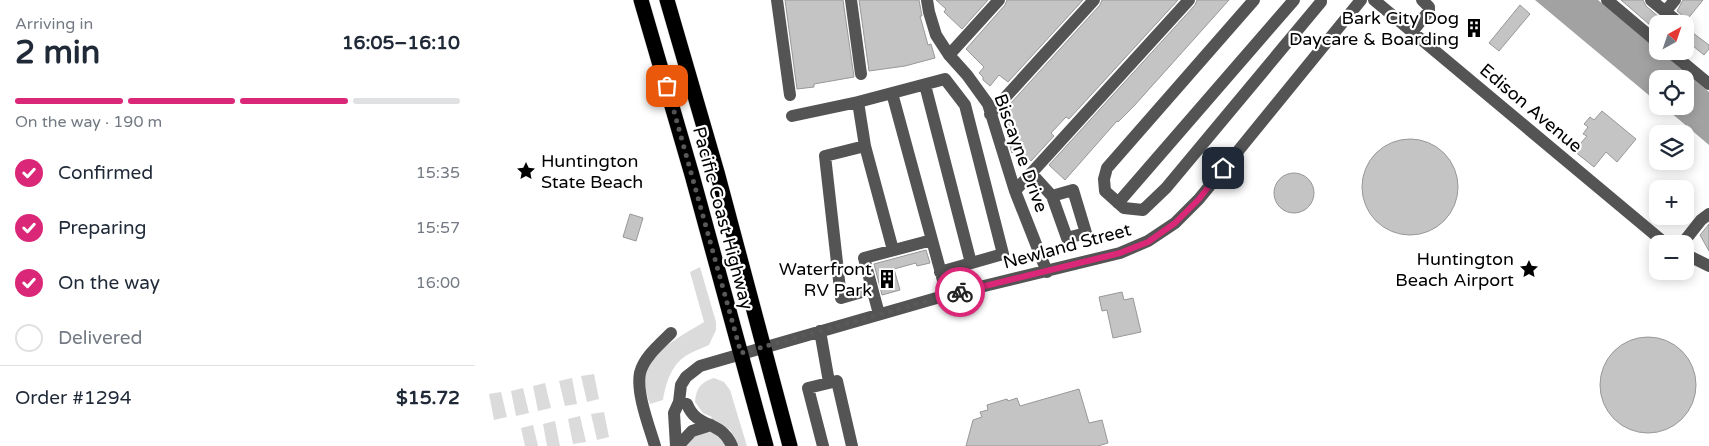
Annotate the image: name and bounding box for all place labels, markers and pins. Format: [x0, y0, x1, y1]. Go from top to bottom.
place label: Bark City Dog Daycare & Boarding [1289, 7, 1459, 50]
building icon: Bark City Dog Daycare & Boarding [1463, 17, 1485, 39]
pin [646, 65, 688, 107]
pin [1202, 147, 1244, 189]
place label: Huntington State Beach [541, 150, 643, 193]
place icon: Huntington State Beach [515, 160, 537, 182]
place label: Huntington Beach Airport [1395, 248, 1514, 291]
place label: Waterfront RV Park [779, 258, 872, 301]
place icon: Huntington Beach Airport [1518, 258, 1540, 280]
building icon: Waterfront RV Park [876, 268, 898, 290]

